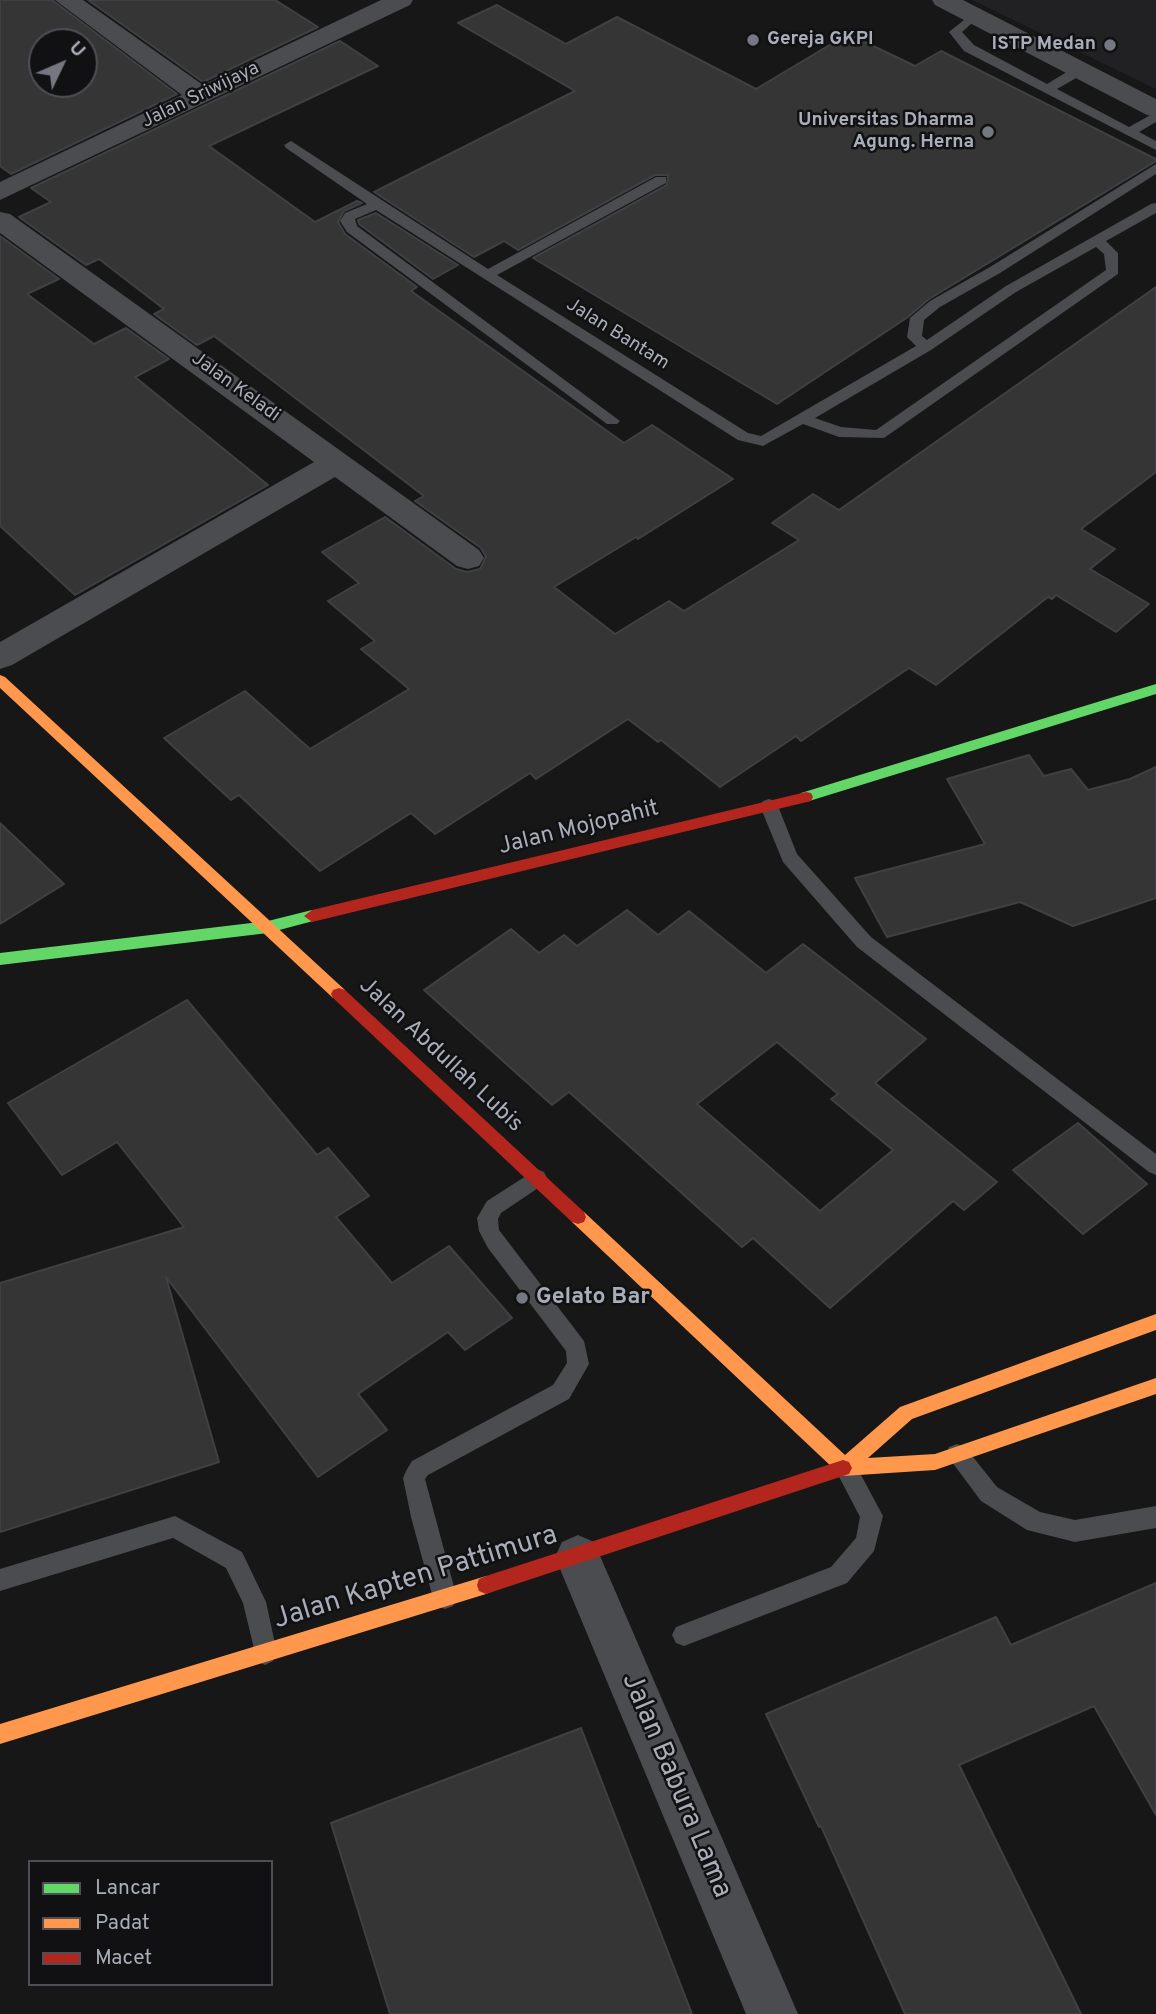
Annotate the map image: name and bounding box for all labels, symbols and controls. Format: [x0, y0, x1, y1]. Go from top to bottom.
north arrow [28, 28, 98, 98]
place label: Gereja GKPI [767, 29, 873, 51]
marker: Gereja GKPI [745, 32, 761, 48]
place label: ISTP Medan [992, 34, 1096, 56]
text: U [63, 37, 90, 63]
marker: ISTP Medan [1102, 37, 1118, 53]
street label: Jalan Sriwijaya [139, 58, 263, 134]
place label: Universitas Dharma Agung. Herna [798, 110, 974, 154]
marker: Universitas Dharma Agung. Herna [980, 124, 996, 140]
street label: Jalan Bantam [561, 294, 673, 376]
street label: Jalan Keladi [186, 348, 284, 428]
street label: Jalan Mojopahit [496, 796, 662, 862]
street label: Jalan Abdullah Lubis [352, 973, 528, 1139]
place label: Gelato Bar [536, 1284, 650, 1312]
marker: Gelato Bar [514, 1290, 530, 1306]
street label: Jalan Kapten Pattimura [270, 1520, 562, 1638]
street label: Jalan Babura Lama [612, 1669, 738, 1903]
legend [28, 1860, 273, 1986]
text: Lancar [95, 1875, 160, 1902]
text: Padat [95, 1910, 150, 1937]
text: Macet [95, 1945, 152, 1972]

